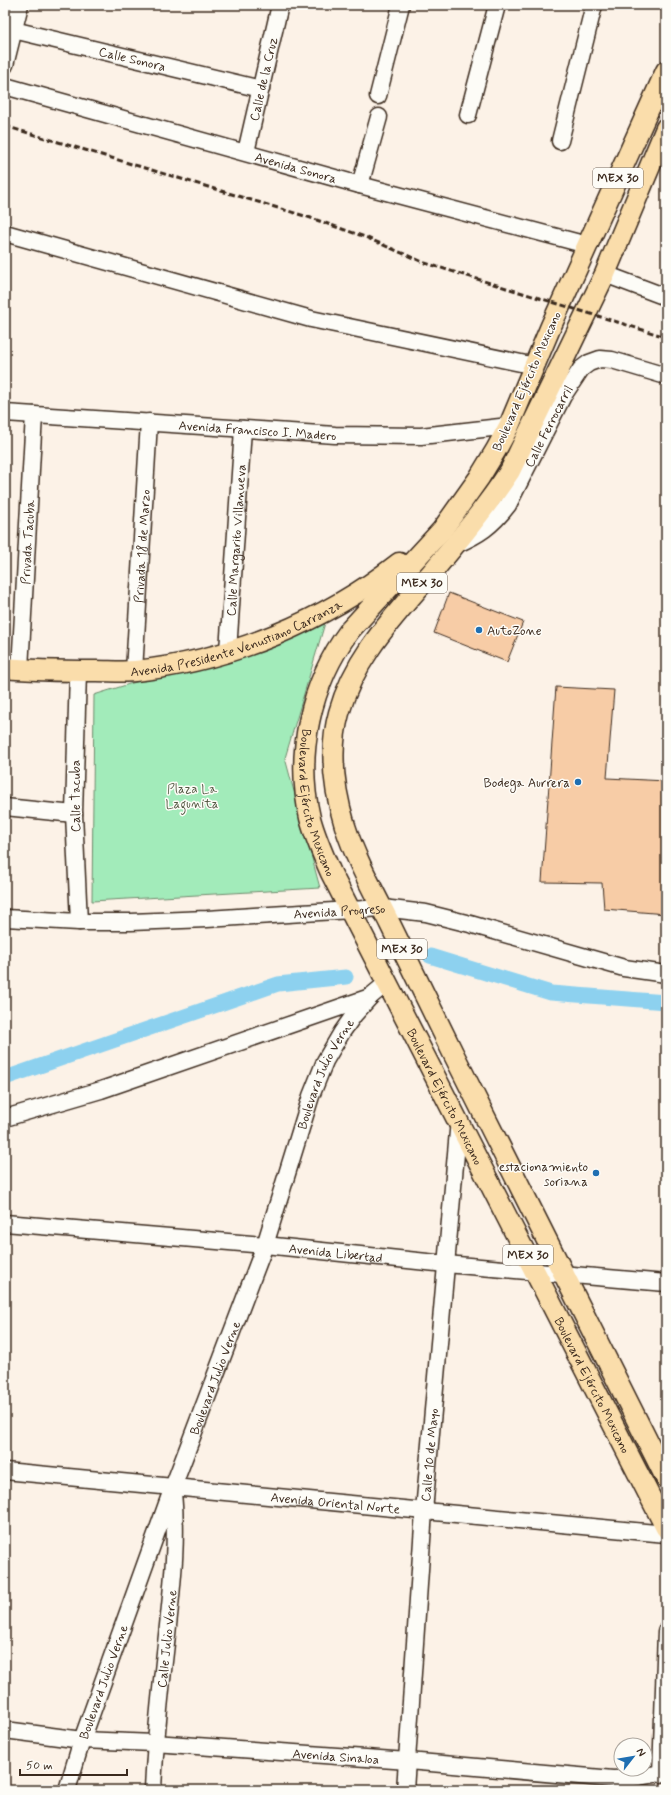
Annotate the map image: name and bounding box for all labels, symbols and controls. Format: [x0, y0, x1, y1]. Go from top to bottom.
street label: Calle de la Cruz [246, 36, 282, 123]
street label: Calle Sonora [97, 44, 167, 76]
street label: Avenida Sonora [253, 149, 339, 188]
road number: MEX 30 [593, 168, 643, 188]
street label: Boulevard Ejército Mexicano [489, 309, 566, 454]
street label: Calle Ferrocarril [521, 382, 578, 471]
street label: Avenida Francisco I. Madero [178, 418, 337, 445]
street label: Calle Margarito Villanueva [223, 464, 251, 617]
street label: Privada 18 de Marzo [131, 489, 155, 604]
street label: Privada Tacuba [18, 499, 39, 585]
road number: MEX 30 [397, 573, 447, 593]
street label: Avenida Presidente Venustiano Carranza [130, 596, 346, 681]
place label: AutoZone [487, 623, 542, 640]
marker: AutoZone [474, 625, 484, 635]
street label: Boulevard Ejército Mexicano [294, 727, 338, 879]
street label: Calle Tacuba [68, 760, 85, 832]
place label: Bodega Aurrera [483, 775, 570, 793]
marker: Bodega Aurrera [573, 777, 583, 787]
park label: Plaza La Lagunita [166, 781, 219, 815]
street label: Avenida Progreso [293, 901, 386, 924]
road number: MEX 30 [377, 939, 427, 959]
street label: Boulevard Julio Verne [294, 1016, 359, 1132]
street label: Boulevard Ejército Mexicano [402, 1026, 486, 1168]
place label: estacionamiento soriana [499, 1159, 588, 1191]
marker: estacionamiento soriana [591, 1168, 601, 1178]
street label: Avenida Libertad [288, 1241, 383, 1267]
road number: MEX 30 [503, 1245, 553, 1265]
street label: Boulevard Ejército Mexicano [550, 1314, 633, 1457]
street label: Boulevard Julio Verne [187, 1319, 245, 1438]
street label: Calle 10 de Mayo [418, 1408, 443, 1502]
street label: Avenida Oriental Norte [270, 1489, 401, 1519]
street label: Calle Julio Verne [154, 1589, 182, 1689]
street label: Boulevard Julio Verne [76, 1623, 133, 1742]
north arrow [613, 1737, 653, 1777]
street label: Avenida Sinaloa [292, 1746, 380, 1769]
text: N [633, 1746, 649, 1759]
scale bar [20, 1751, 127, 1777]
text: 50 m [26, 1758, 53, 1774]

